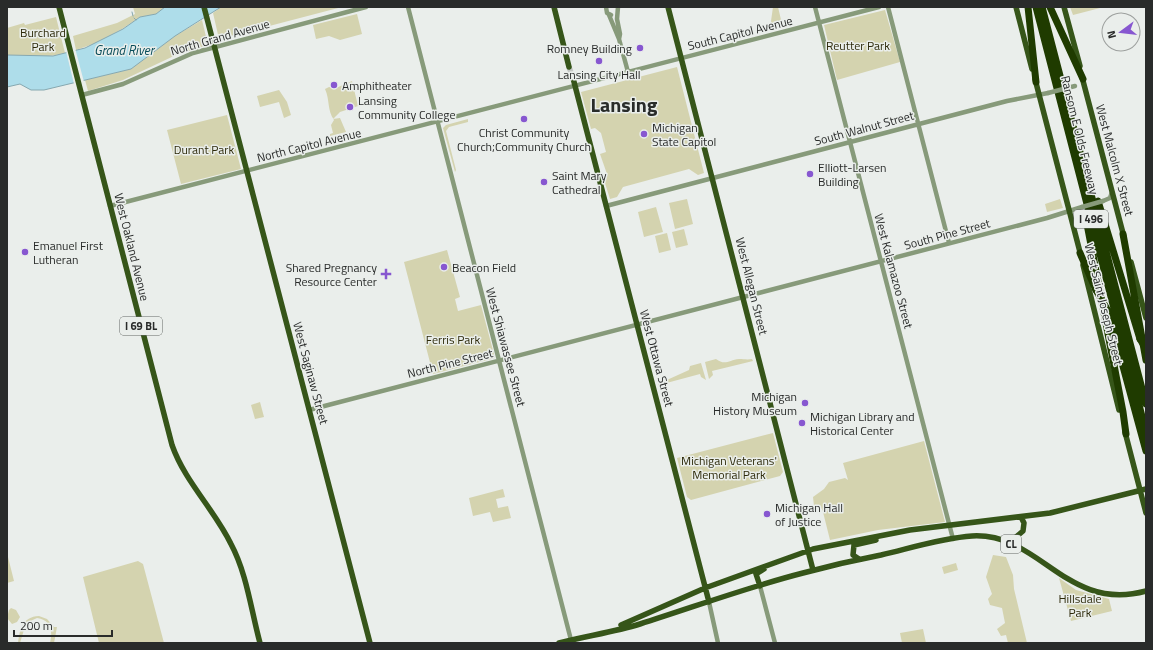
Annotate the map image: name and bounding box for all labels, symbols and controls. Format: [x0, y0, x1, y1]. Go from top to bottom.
street label: South Capitol Avenue [686, 11, 794, 55]
north arrow [1101, 12, 1141, 52]
street label: North Grand Avenue [168, 14, 272, 60]
park label: Burchard Park [20, 23, 66, 56]
text: N [1103, 29, 1120, 40]
park label: Reutter Park [826, 36, 890, 55]
place label: Romney Building [547, 39, 632, 58]
water label: Grand River [94, 40, 156, 60]
marker: Romney Building [635, 43, 645, 53]
marker: Lansing City Hall [594, 56, 604, 66]
place label: Lansing City Hall [557, 65, 641, 84]
street label: Ransom E Olds Freeway [1056, 74, 1104, 197]
place label: Amphitheater [342, 76, 412, 95]
marker: Amphitheater [329, 80, 339, 90]
district label: Lansing [590, 89, 658, 120]
place label: Lansing Community College [358, 91, 455, 124]
marker: Lansing Community College [345, 102, 355, 112]
street label: West Malcolm X Street [1091, 102, 1139, 219]
street label: South Walnut Street [812, 105, 917, 150]
marker: Christ Community Church;Community Church [519, 114, 529, 124]
place label: Michigan State Capitol [652, 118, 716, 151]
street label: North Capitol Avenue [255, 123, 363, 167]
place label: Christ Community Church;Community Church [457, 123, 591, 156]
marker: Michigan State Capitol [639, 129, 649, 139]
park label: Durant Park [174, 140, 234, 159]
place label: Elliott-Larsen Building [818, 158, 887, 191]
place label: Saint Mary Cathedral [552, 166, 607, 199]
marker: Elliott-Larsen Building [805, 169, 815, 179]
marker: Saint Mary Cathedral [539, 177, 549, 187]
street label: West Oakland Avenue [109, 191, 155, 303]
road number: I 496 [1074, 210, 1108, 228]
street label: West Kalamazoo Street [870, 211, 919, 331]
street label: South Pine Street [902, 213, 993, 255]
street label: West Allegan Street [731, 235, 773, 337]
place label: Emanuel First Lutheran [33, 236, 104, 269]
street label: West Saint Joseph Street [1080, 241, 1129, 368]
marker: Emanuel First Lutheran [20, 247, 30, 257]
place label: Shared Pregnancy Resource Center [286, 258, 377, 291]
place label: Beacon Field [452, 258, 516, 277]
marker: Beacon Field [439, 262, 449, 272]
marker: Shared Pregnancy Resource Center [380, 268, 392, 280]
street label: West Shiawassee Street [481, 285, 531, 409]
street label: West Ottawa Street [635, 307, 679, 409]
road number: I 69 BL [120, 317, 162, 335]
street label: West Saginaw Street [288, 320, 334, 427]
park label: Ferris Park [426, 330, 480, 349]
street label: North Pine Street [405, 343, 496, 383]
place label: Michigan History Museum [713, 387, 797, 420]
marker: Michigan History Museum [800, 398, 810, 408]
place label: Michigan Library and Historical Center [810, 407, 915, 440]
marker: Michigan Library and Historical Center [797, 418, 807, 428]
park label: Michigan Veterans' Memorial Park [681, 451, 777, 484]
place label: Michigan Hall of Justice [775, 498, 843, 531]
marker: Michigan Hall of Justice [762, 509, 772, 519]
road number: CL [1001, 535, 1021, 553]
park label: Hillsdale Park [1058, 589, 1102, 622]
scale bar [14, 612, 112, 638]
text: 200 m [20, 616, 53, 635]

